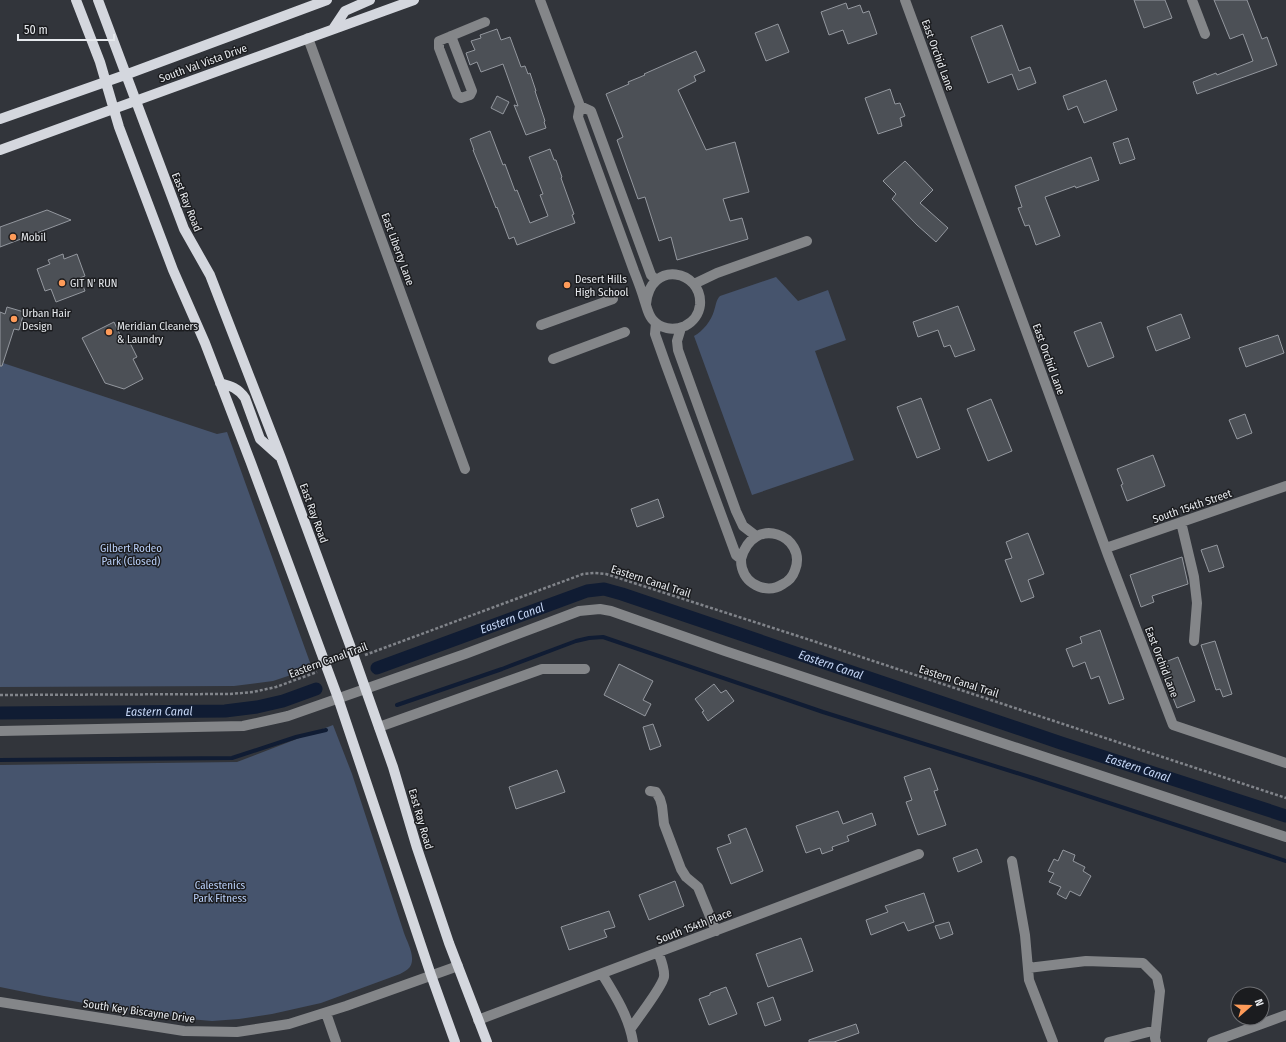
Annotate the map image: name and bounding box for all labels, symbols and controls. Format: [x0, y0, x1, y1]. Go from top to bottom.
scale bar [18, 16, 114, 42]
street label: East Orchid Lane [919, 18, 956, 93]
text: 50 m [24, 23, 48, 37]
street label: South Val Vista Drive [157, 41, 249, 85]
street label: East Ray Road [169, 171, 204, 234]
street label: East Liberty Lane [378, 211, 417, 287]
place label: Mobil [21, 231, 46, 244]
marker: Mobil [8, 232, 18, 242]
place label: Desert Hills High School [575, 273, 629, 299]
place label: GIT N' RUN [70, 277, 117, 290]
marker: GIT N' RUN [57, 278, 67, 288]
marker: Desert Hills High School [562, 280, 572, 290]
place label: Urban Hair Design [22, 307, 71, 333]
marker: Urban Hair Design [9, 314, 19, 324]
place label: Meridian Cleaners & Laundry [117, 320, 198, 346]
street label: East Orchid Lane [1030, 322, 1067, 397]
marker: Meridian Cleaners & Laundry [104, 327, 114, 337]
street label: East Ray Road [297, 482, 330, 545]
street label: South 154th Street [1151, 487, 1234, 526]
park label: Gilbert Rodeo Park (Closed) [100, 542, 162, 568]
street label: Eastern Canal Trail [609, 562, 692, 600]
water label: Eastern Canal [478, 600, 546, 637]
street label: East Orchid Lane [1142, 625, 1181, 699]
street label: Eastern Canal Trail [287, 640, 369, 681]
water label: Eastern Canal [797, 647, 865, 682]
street label: Eastern Canal Trail [917, 662, 1000, 700]
water label: Eastern Canal [125, 704, 193, 719]
water label: Eastern Canal [1104, 751, 1172, 785]
street label: East Ray Road [406, 787, 435, 851]
park label: Calestenics Park Fitness [193, 879, 247, 905]
street label: South 154th Place [655, 906, 734, 947]
north arrow [1230, 986, 1270, 1026]
street label: South Key Biscayne Drive [82, 997, 196, 1026]
text: N [1252, 997, 1266, 1008]

